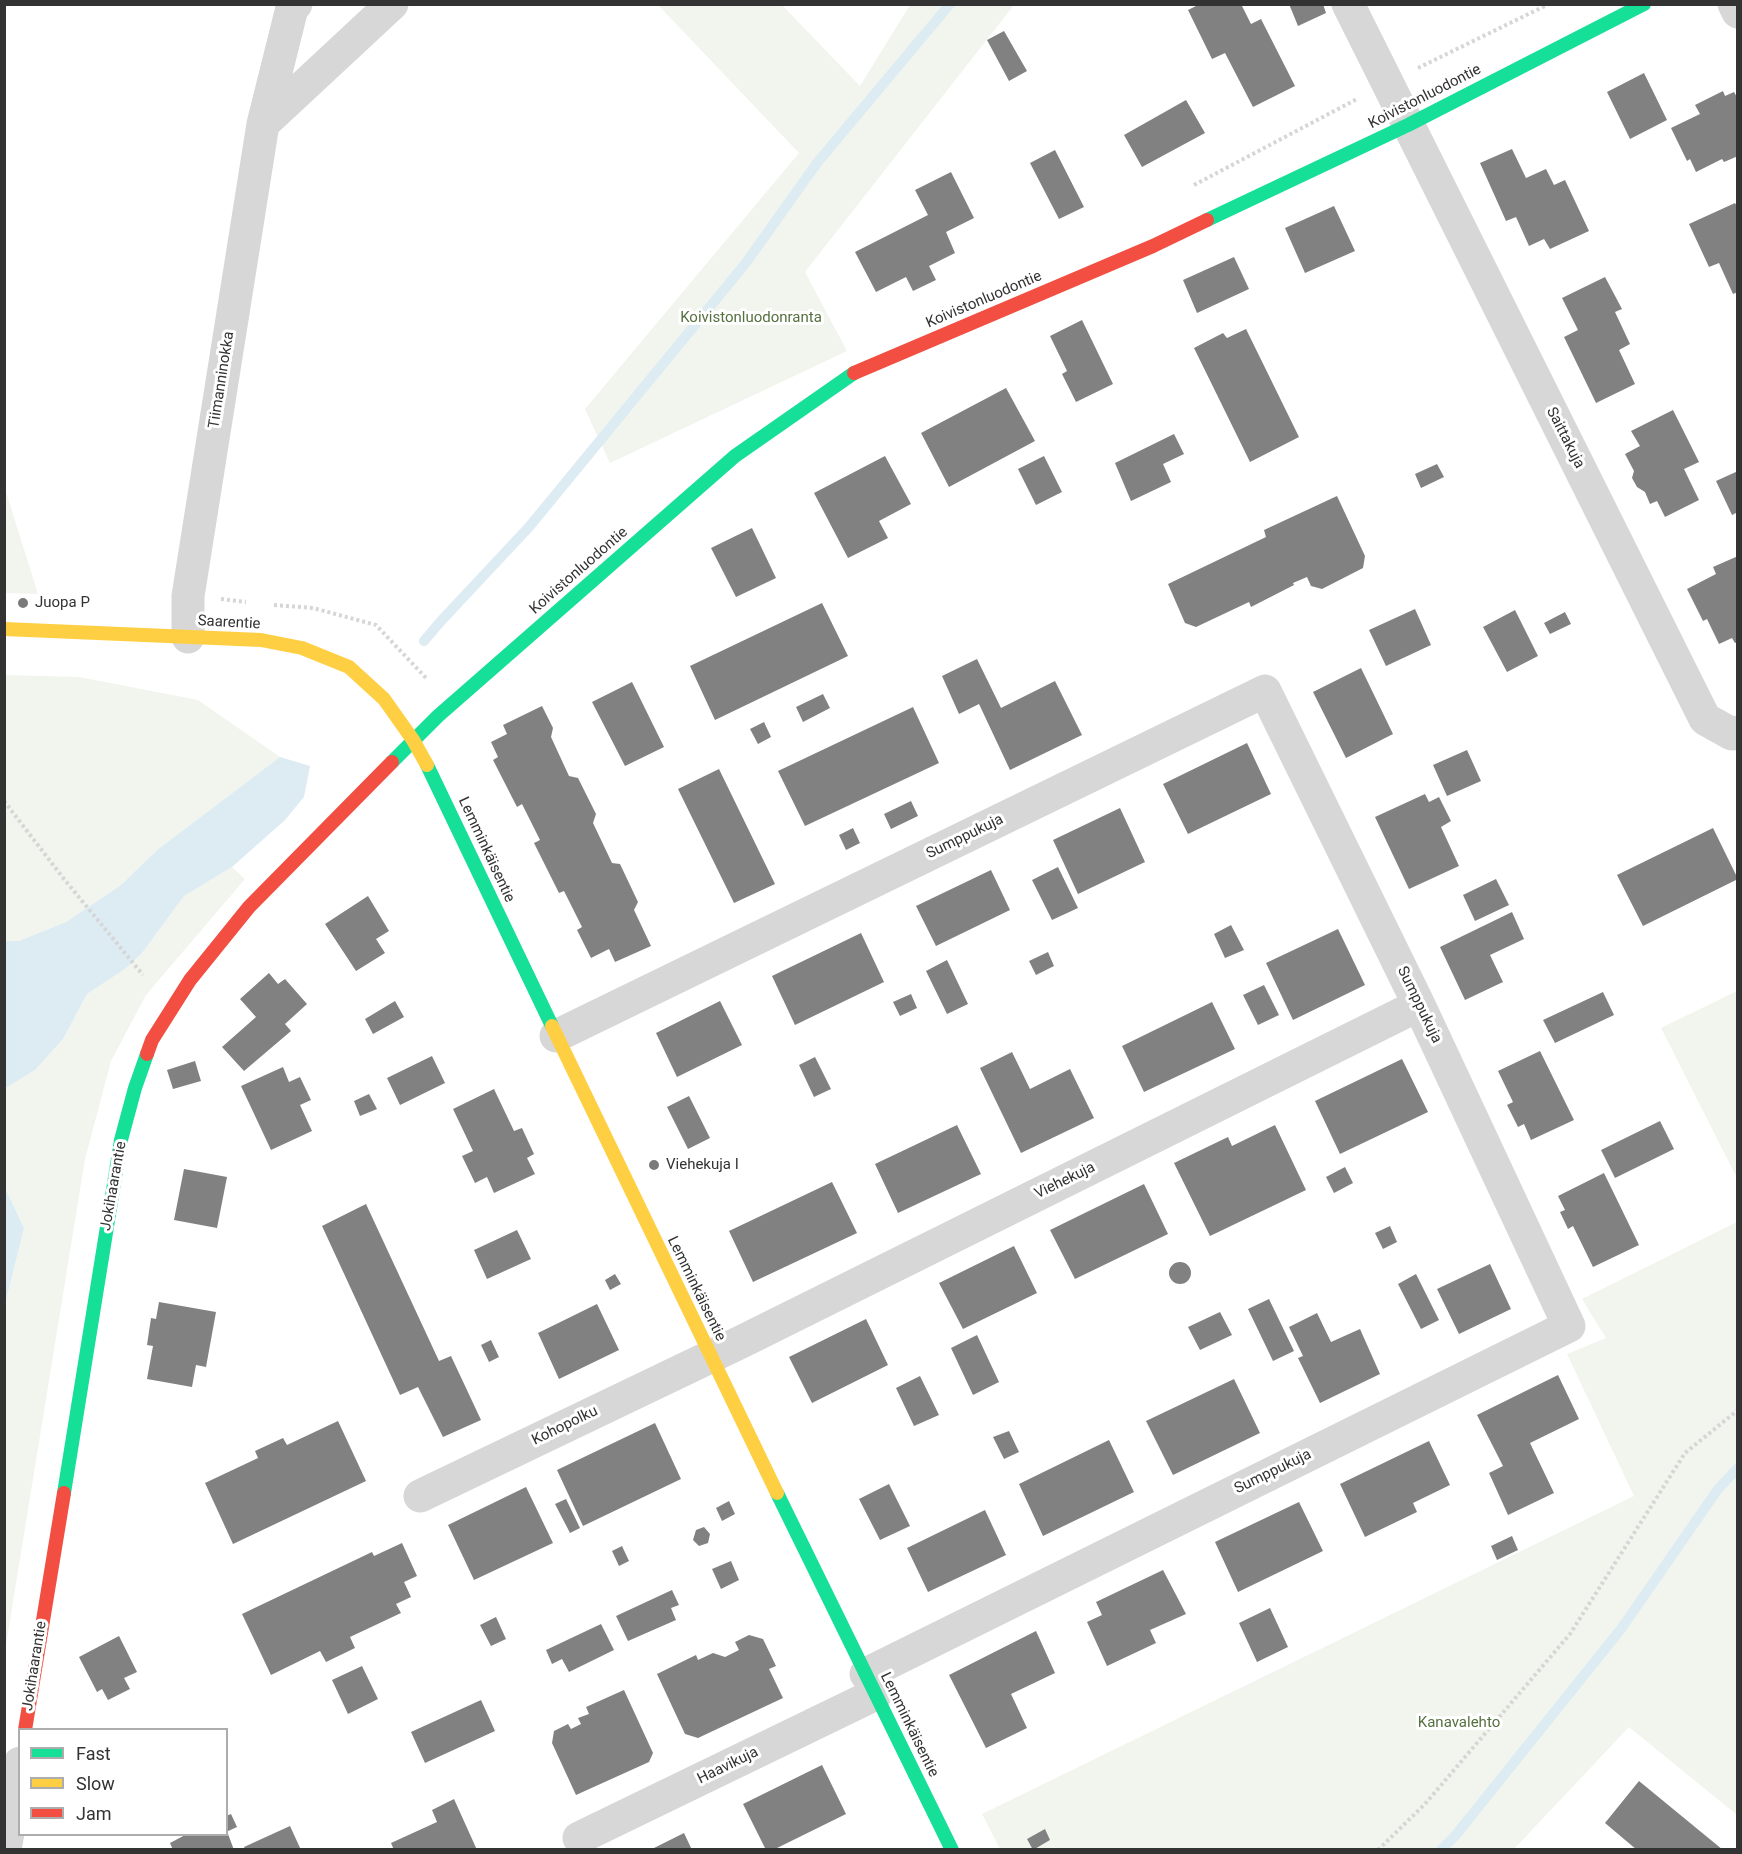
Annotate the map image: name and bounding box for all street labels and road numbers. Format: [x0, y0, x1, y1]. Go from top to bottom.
street label: Koivistonluodontie [1366, 61, 1484, 133]
street label: Koivistonluodontie [923, 268, 1045, 332]
street label: Tiimanninokka [205, 330, 239, 430]
street label: Saittakuja [1542, 404, 1588, 472]
street label: Koivistonluodontie [526, 524, 632, 618]
street label: Saarentie [197, 612, 261, 634]
street label: Lemminkäisentie [454, 794, 518, 906]
street label: Sumppukuja [924, 811, 1006, 863]
street label: Sumppukuja [1393, 964, 1445, 1046]
street label: Jokihaarantie [97, 1140, 131, 1232]
street label: Viehekuja [1032, 1159, 1098, 1203]
street label: Lemminkäisentie [663, 1234, 729, 1344]
street label: Kohopolku [529, 1402, 601, 1450]
street label: Sumppukuja [1232, 1446, 1314, 1498]
street label: Jokihaarantie [19, 1620, 51, 1712]
street label: Lemminkäisentie [876, 1670, 942, 1780]
street label: Haavikuja [695, 1744, 761, 1788]

